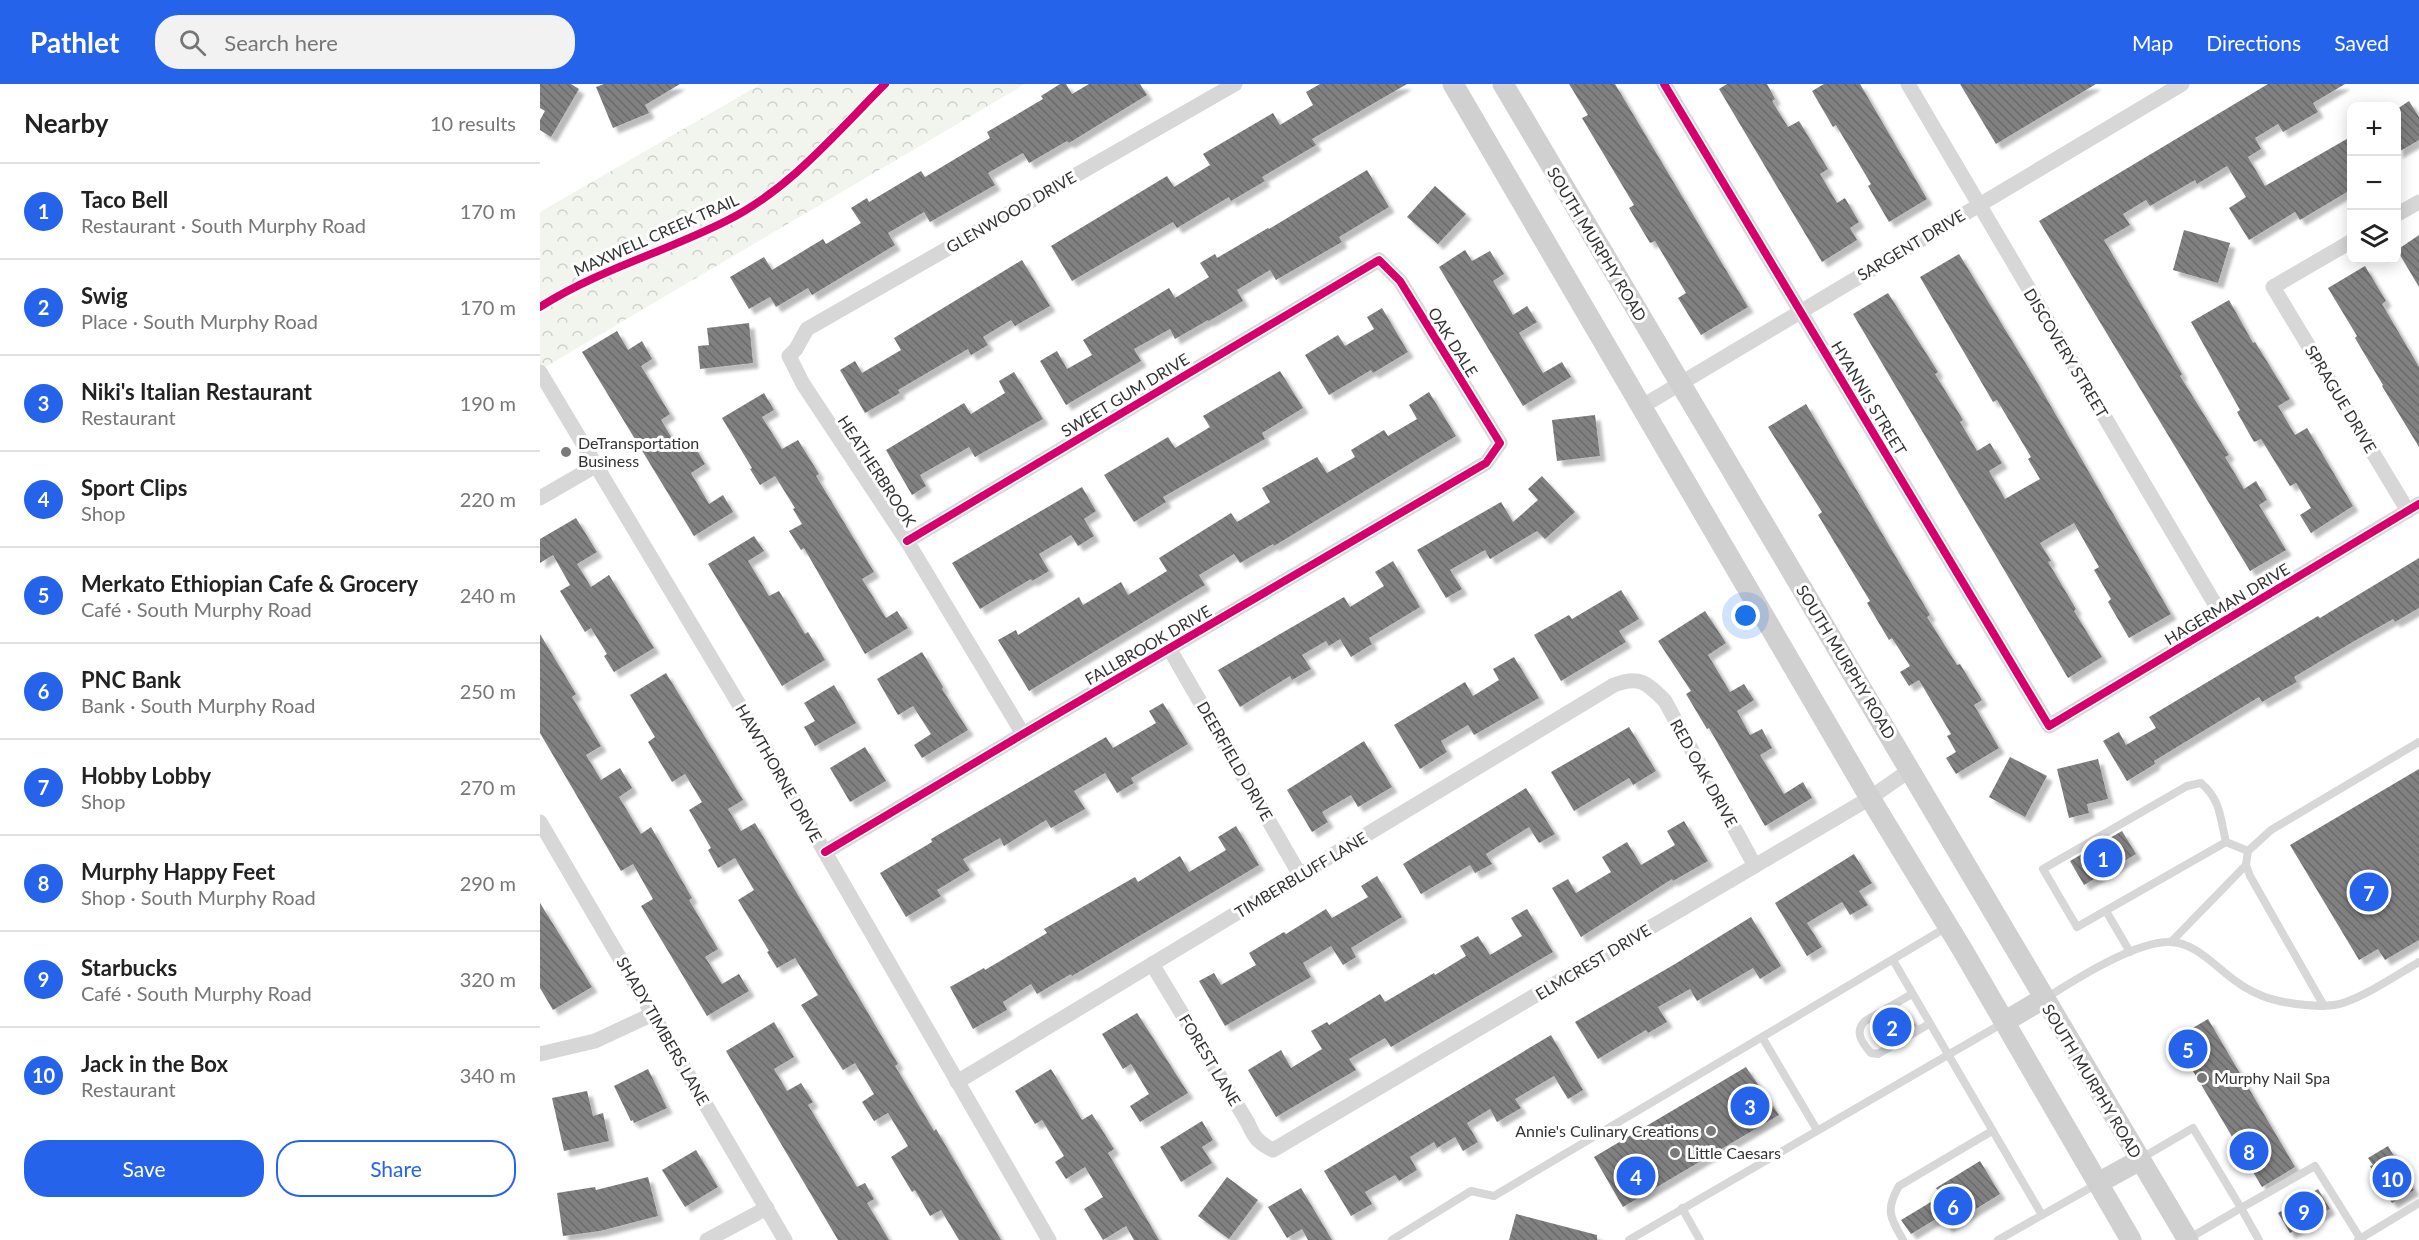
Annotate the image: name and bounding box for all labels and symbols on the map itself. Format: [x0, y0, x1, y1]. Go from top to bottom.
street label: SOUTH MURPHY ROAD [1544, 163, 1651, 324]
street label: GLENWOOD DRIVE [943, 167, 1079, 256]
street label: MAXWELL CREEK TRAIL [570, 190, 741, 279]
street label: SARGENT DRIVE [1853, 205, 1968, 284]
street label: DISCOVERY STREET [2020, 285, 2113, 421]
street label: OAK DALE [1425, 304, 1482, 380]
street label: HYANNIS STREET [1828, 337, 1911, 459]
street label: SPRAGUE DRIVE [2302, 341, 2381, 456]
street label: SWEET GUM DRIVE [1057, 349, 1192, 440]
street label: HEATHERBROOK [834, 412, 921, 530]
place label: DeTransportation Business [578, 433, 699, 470]
marker: DeTransportation Business [559, 445, 573, 459]
street label: HAGERMAN DRIVE [2161, 559, 2293, 648]
street label: SOUTH MURPHY ROAD [1793, 581, 1900, 742]
street label: FALLBROOK DRIVE [1081, 601, 1214, 688]
your location [1731, 601, 1760, 630]
street label: DEERFIELD DRIVE [1194, 698, 1277, 824]
street label: HAWTHORNE DRIVE [732, 701, 827, 845]
street label: RED OAK DRIVE [1667, 716, 1742, 830]
street label: TIMBERBLUFF LANE [1231, 828, 1370, 922]
pin: 1 [2084, 836, 2122, 880]
pin: 7 [2350, 870, 2388, 914]
street label: ELMCREST DRIVE [1532, 920, 1654, 1003]
street label: SHADY TIMBERS LANE [613, 953, 714, 1108]
street label: SOUTH MURPHY ROAD [2039, 1000, 2146, 1161]
pin: 2 [1872, 1004, 1912, 1050]
street label: FOREST LANE [1176, 1011, 1245, 1109]
pin: 5 [2168, 1026, 2208, 1072]
place label: Murphy Nail Spa [2214, 1068, 2330, 1087]
marker: Murphy Nail Spa [2195, 1071, 2209, 1085]
pin: 3 [1730, 1084, 1770, 1128]
place label: Annie's Culinary Creations [1515, 1121, 1699, 1140]
marker: Annie's Culinary Creations [1704, 1124, 1718, 1138]
pin: 8 [2230, 1128, 2268, 1174]
place label: Little Caesars [1687, 1143, 1781, 1162]
marker: Little Caesars [1668, 1146, 1682, 1160]
pin: 4 [1616, 1154, 1656, 1198]
pin: 10 [2372, 1156, 2412, 1200]
pin: 6 [1934, 1184, 1972, 1228]
pin: 9 [2284, 1188, 2324, 1234]

